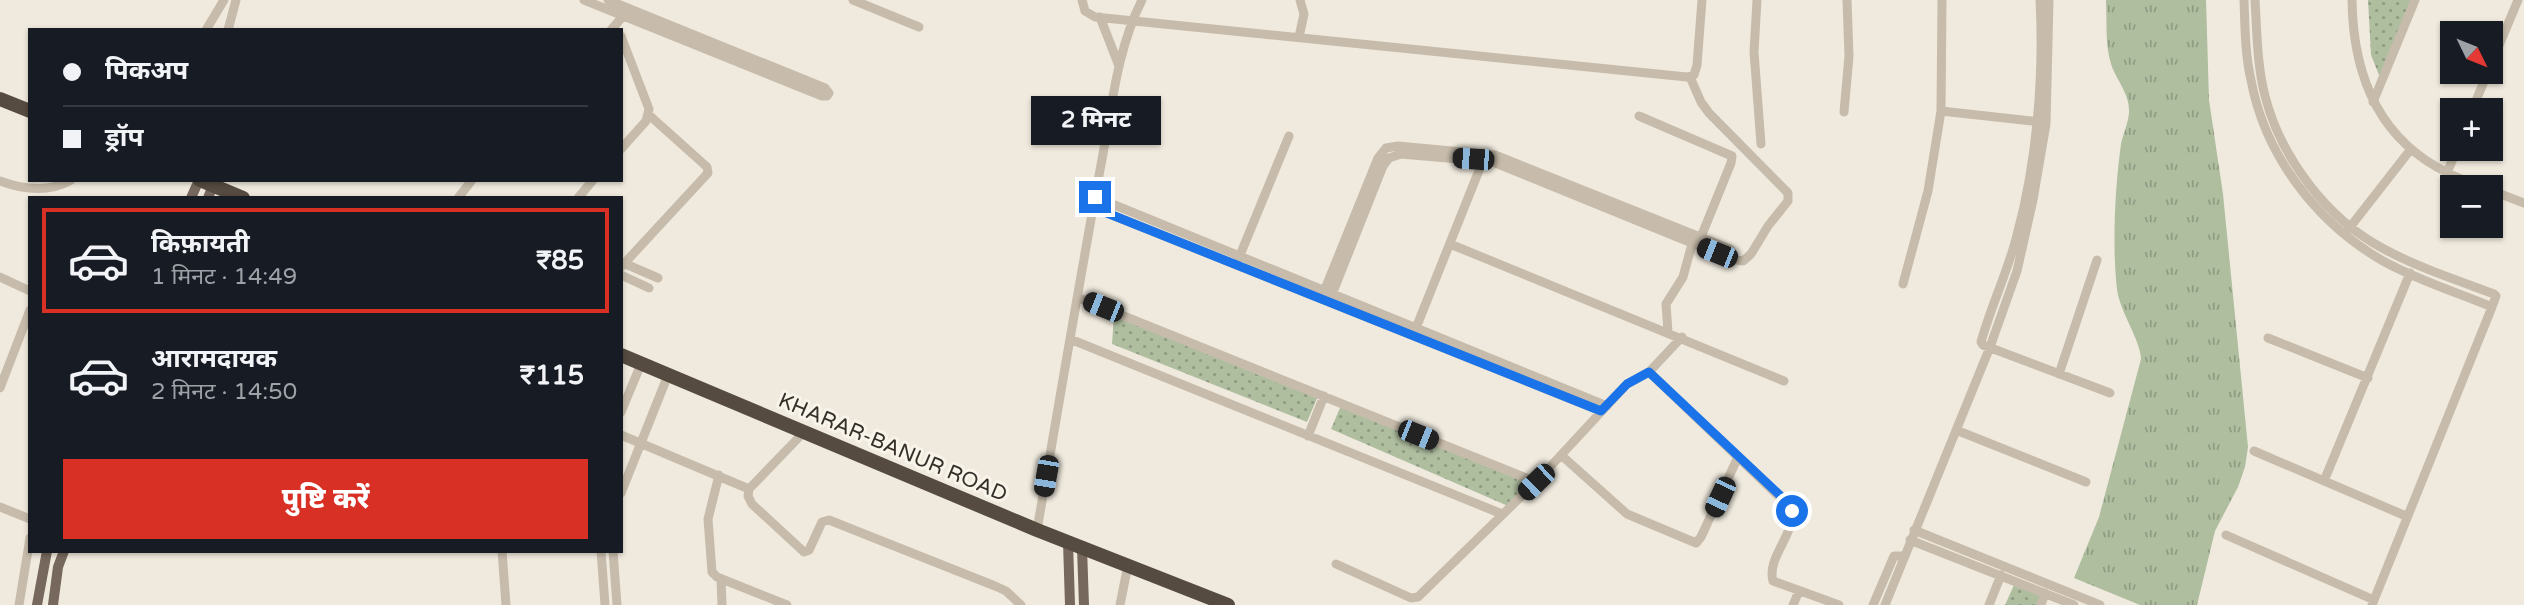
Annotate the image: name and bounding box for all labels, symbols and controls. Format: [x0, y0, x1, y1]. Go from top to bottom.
north arrow [2440, 21, 2502, 84]
map controls [2440, 21, 2503, 238]
text: पिकअप [105, 55, 188, 86]
callout: 2 मिनट [1030, 96, 1160, 144]
button: + [2440, 98, 2503, 161]
text: 2 मिनट [1061, 106, 1131, 134]
text: ड्रॉप [105, 122, 143, 153]
car [1452, 147, 1495, 171]
button: − [2440, 175, 2503, 238]
route end [1079, 181, 1111, 213]
text: किफ़ायती [151, 228, 250, 259]
icon: car [67, 229, 130, 292]
car [1694, 235, 1741, 271]
text: ₹85 [536, 245, 584, 276]
text: 1 मिनट · 14:49 [151, 263, 297, 291]
car [1080, 289, 1127, 325]
text: आरामदायक [151, 343, 277, 374]
icon: car [67, 344, 130, 407]
text: ₹115 [520, 360, 584, 391]
text: 2 मिनट · 14:50 [151, 378, 297, 406]
street label: KHARAR-BANUR ROAD [775, 388, 1011, 507]
car [1395, 417, 1442, 453]
car [1033, 453, 1060, 499]
button: पुष्टि करें [63, 459, 588, 539]
car [1514, 460, 1559, 504]
car [1702, 474, 1739, 520]
route start [1776, 495, 1808, 527]

